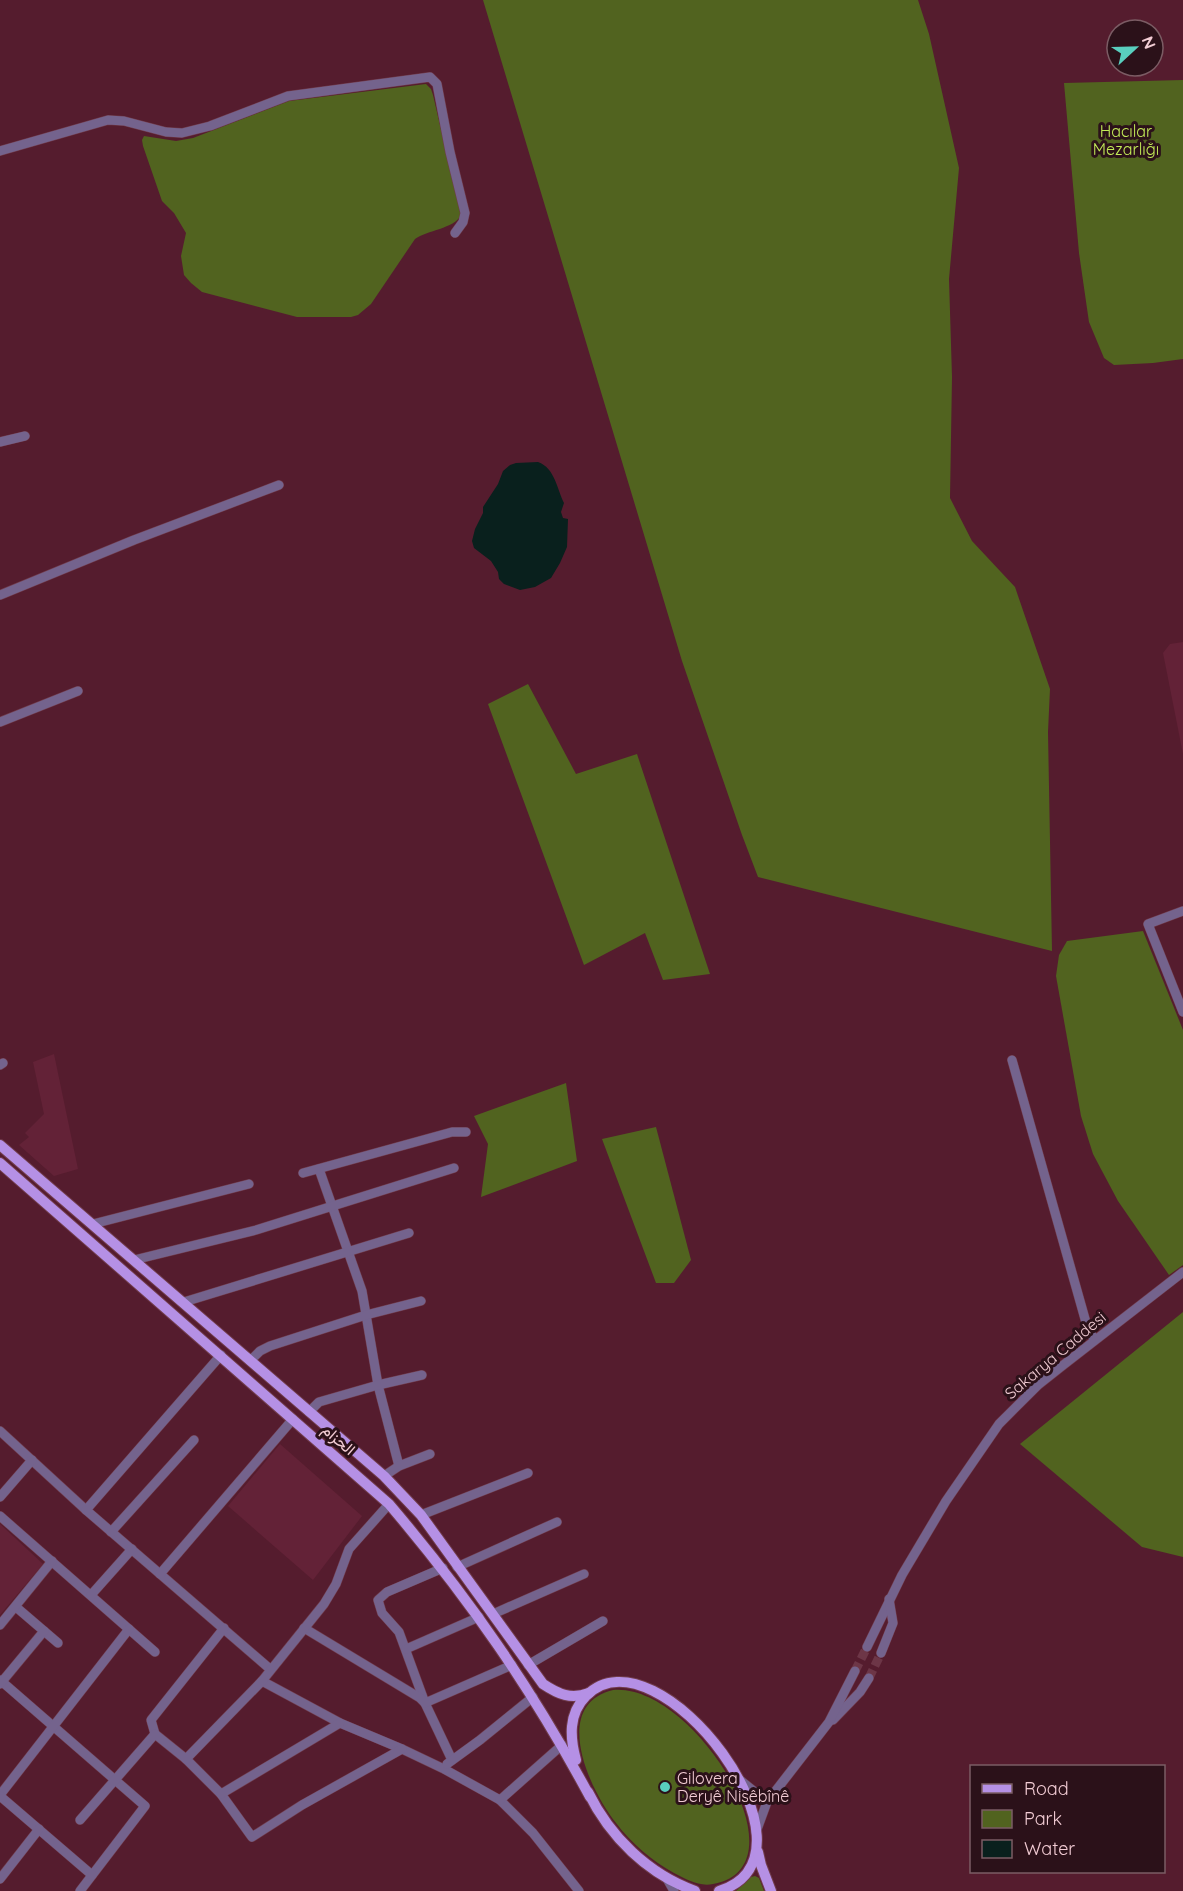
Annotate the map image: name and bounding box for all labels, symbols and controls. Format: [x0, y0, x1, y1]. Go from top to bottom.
north arrow [1105, 18, 1165, 78]
text: N [1137, 33, 1160, 52]
park label: Hacılar Mezarlığı [1093, 121, 1159, 159]
street label: Sakarya Caddesi [1000, 1307, 1110, 1403]
street label: الحزام [318, 1419, 360, 1460]
legend [970, 1765, 1165, 1873]
place label: Gilovera Deryê Nisêbînê [677, 1768, 789, 1806]
text: Road [1024, 1777, 1069, 1800]
marker: Gilovera Deryê Nisêbînê [658, 1780, 672, 1794]
text: Park [1024, 1807, 1062, 1830]
text: Water [1024, 1837, 1075, 1860]

